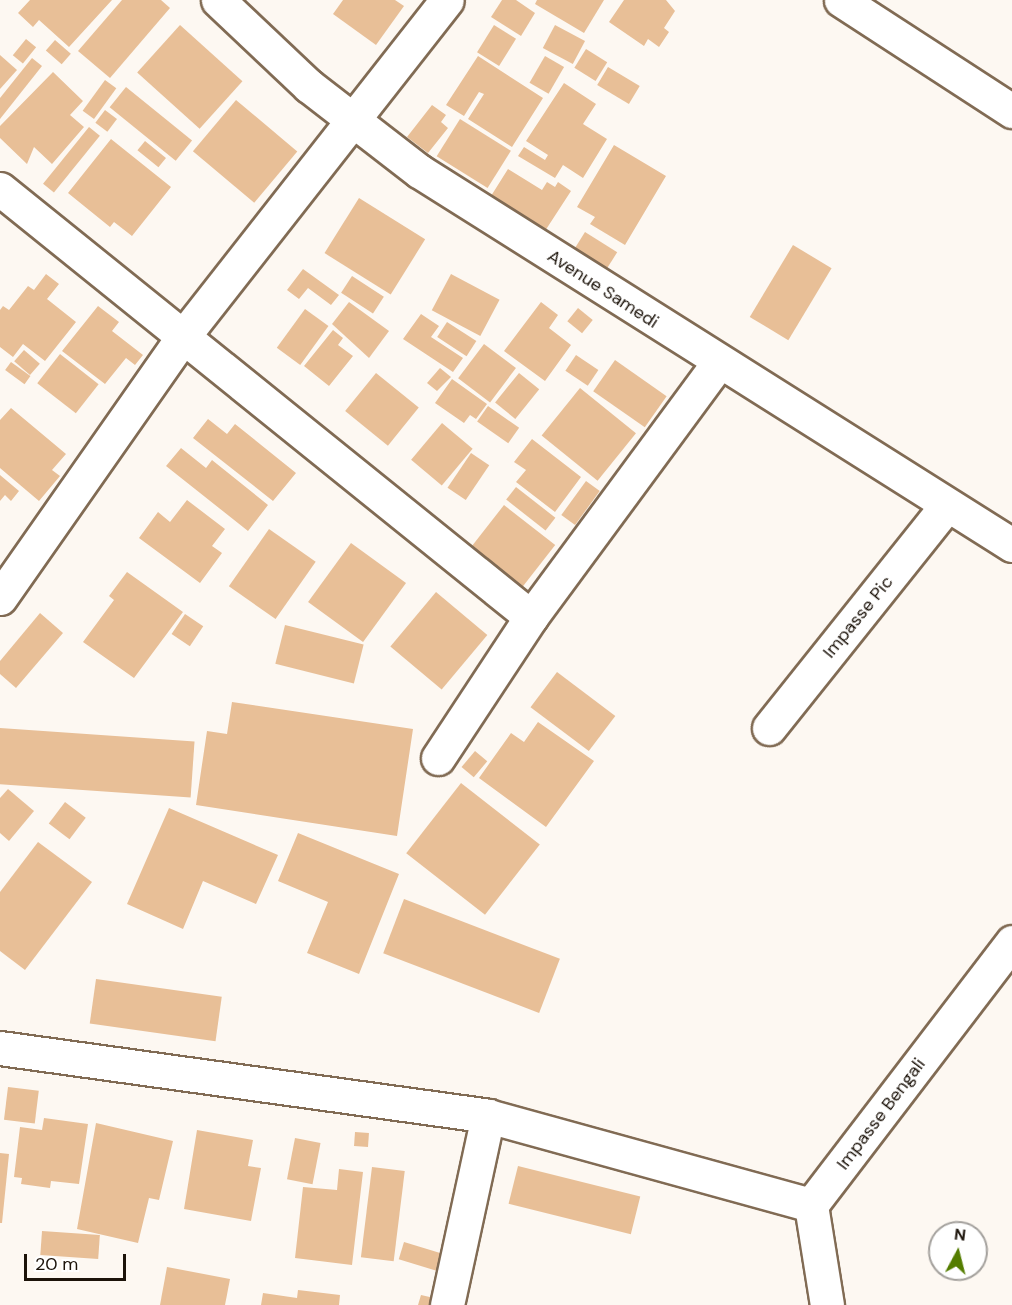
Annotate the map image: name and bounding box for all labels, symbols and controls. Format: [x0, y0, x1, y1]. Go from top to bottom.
street label: Avenue Samedi [543, 245, 663, 333]
street label: Impasse Pic [818, 572, 898, 662]
street label: Impasse Bengali [832, 1054, 930, 1174]
north arrow [928, 1221, 988, 1281]
text: N [953, 1223, 967, 1246]
scale bar [27, 1242, 129, 1280]
text: 20 m [35, 1252, 78, 1276]

